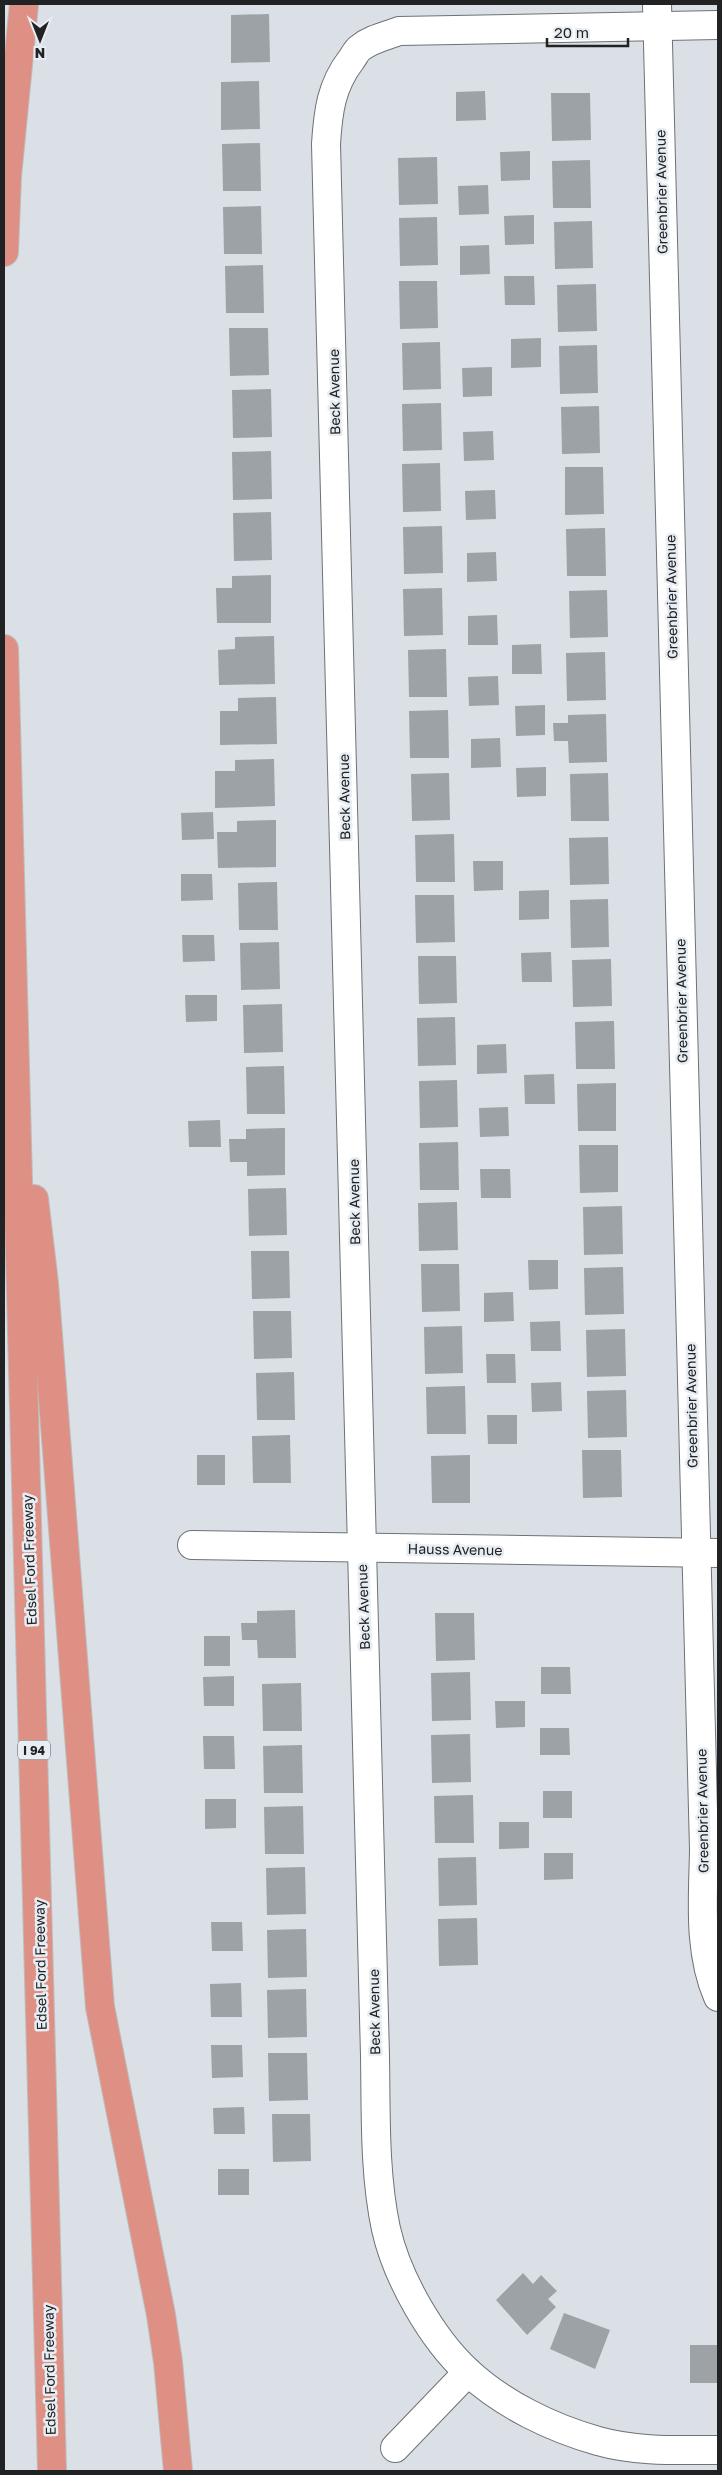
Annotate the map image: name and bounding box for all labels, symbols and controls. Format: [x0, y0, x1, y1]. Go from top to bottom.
north arrow [15, 15, 65, 65]
scale bar [547, 15, 628, 47]
text: 20 m [554, 23, 589, 41]
text: N [35, 45, 45, 62]
street label: Greenbrier Avenue [651, 130, 671, 254]
street label: Beck Avenue [325, 349, 343, 435]
street label: Greenbrier Avenue [661, 535, 681, 659]
street label: Beck Avenue [335, 754, 353, 840]
street label: Greenbrier Avenue [671, 939, 691, 1063]
street label: Beck Avenue [345, 1159, 363, 1245]
street label: Greenbrier Avenue [681, 1344, 701, 1468]
street label: Edsel Ford Freeway [18, 1494, 40, 1626]
street label: Hauss Avenue [407, 1540, 503, 1558]
street label: Beck Avenue [353, 1564, 373, 1650]
road number: I 94 [18, 1740, 50, 1760]
street label: Greenbrier Avenue [692, 1749, 712, 1873]
street label: Edsel Ford Freeway [30, 1899, 50, 2031]
street label: Beck Avenue [365, 1969, 383, 2055]
street label: Edsel Ford Freeway [39, 2304, 59, 2436]

